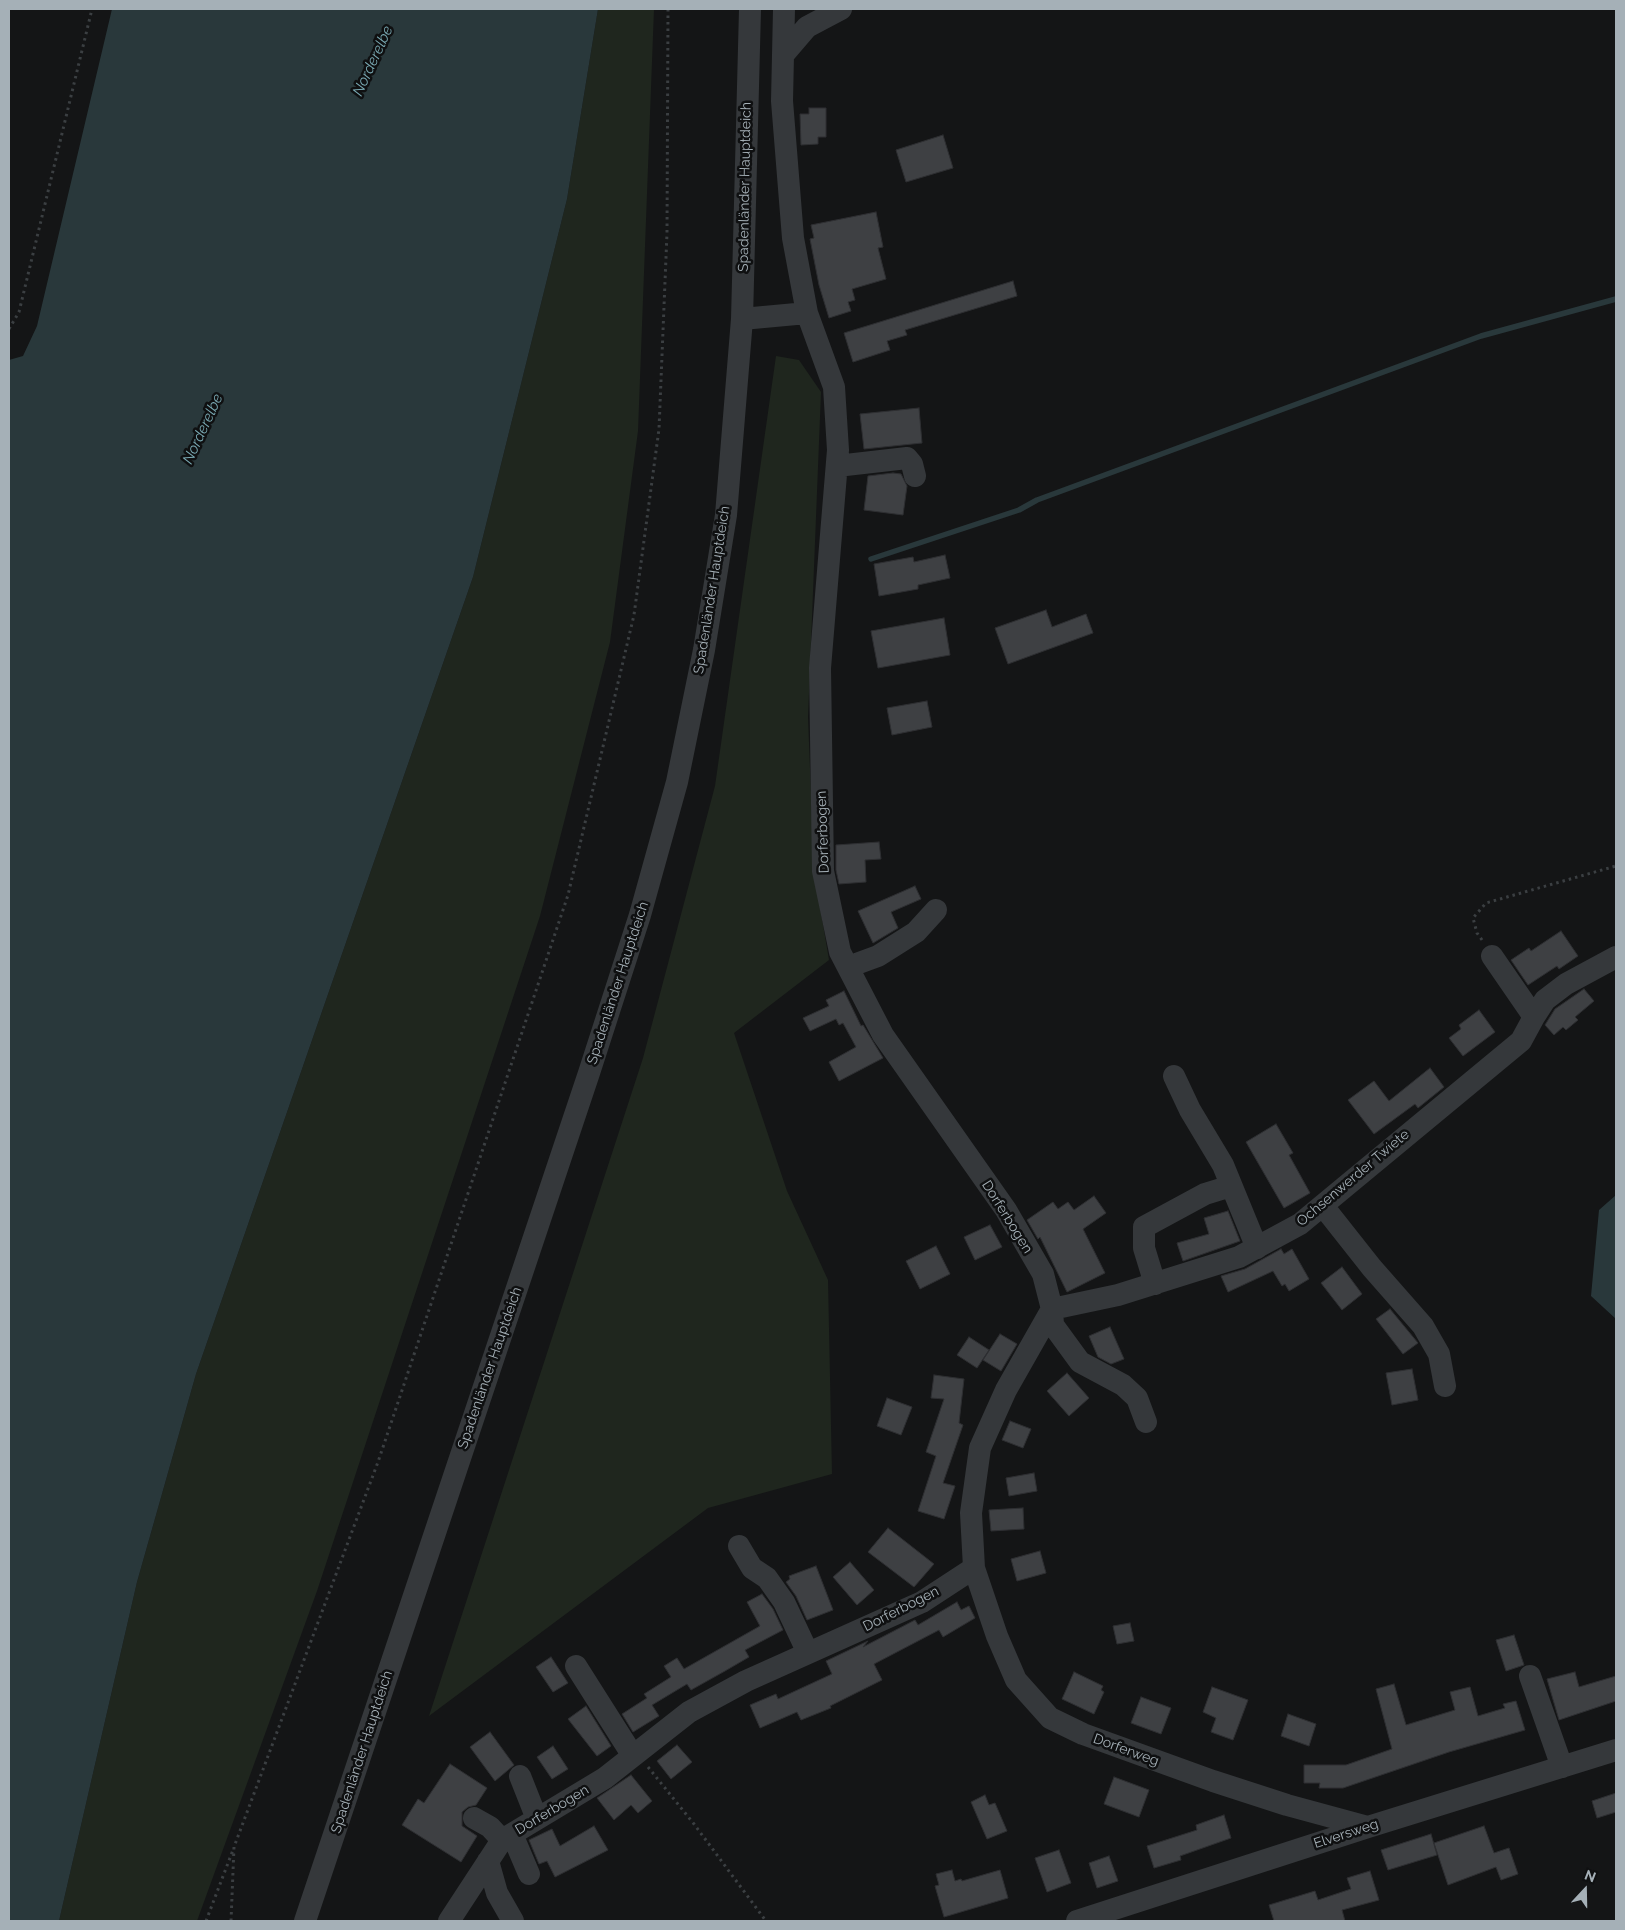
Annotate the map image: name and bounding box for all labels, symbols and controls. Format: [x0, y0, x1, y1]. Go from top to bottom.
water label: Norderelbe [349, 23, 397, 99]
street label: Spadenländer Hauptdeich [735, 102, 755, 272]
water label: Norderelbe [179, 391, 227, 467]
street label: Spadenländer Hauptdeich [690, 505, 734, 675]
street label: Dorferbogen [813, 790, 833, 874]
street label: Spadenländer Hauptdeich [584, 900, 652, 1066]
street label: Ochsenwerder Twiete [1293, 1126, 1413, 1230]
street label: Dorferbogen [978, 1177, 1036, 1257]
street label: Spadenländer Hauptdeich [454, 1285, 526, 1451]
street label: Dorferbogen [860, 1583, 942, 1635]
street label: Spadenländer Hauptdeich [328, 1669, 396, 1835]
street label: Dorferweg [1091, 1730, 1161, 1770]
street label: Dorferbogen [512, 1781, 592, 1839]
street label: Elversweg [1312, 1816, 1380, 1852]
north arrow [1560, 1865, 1610, 1915]
text: N [1583, 1867, 1598, 1885]

